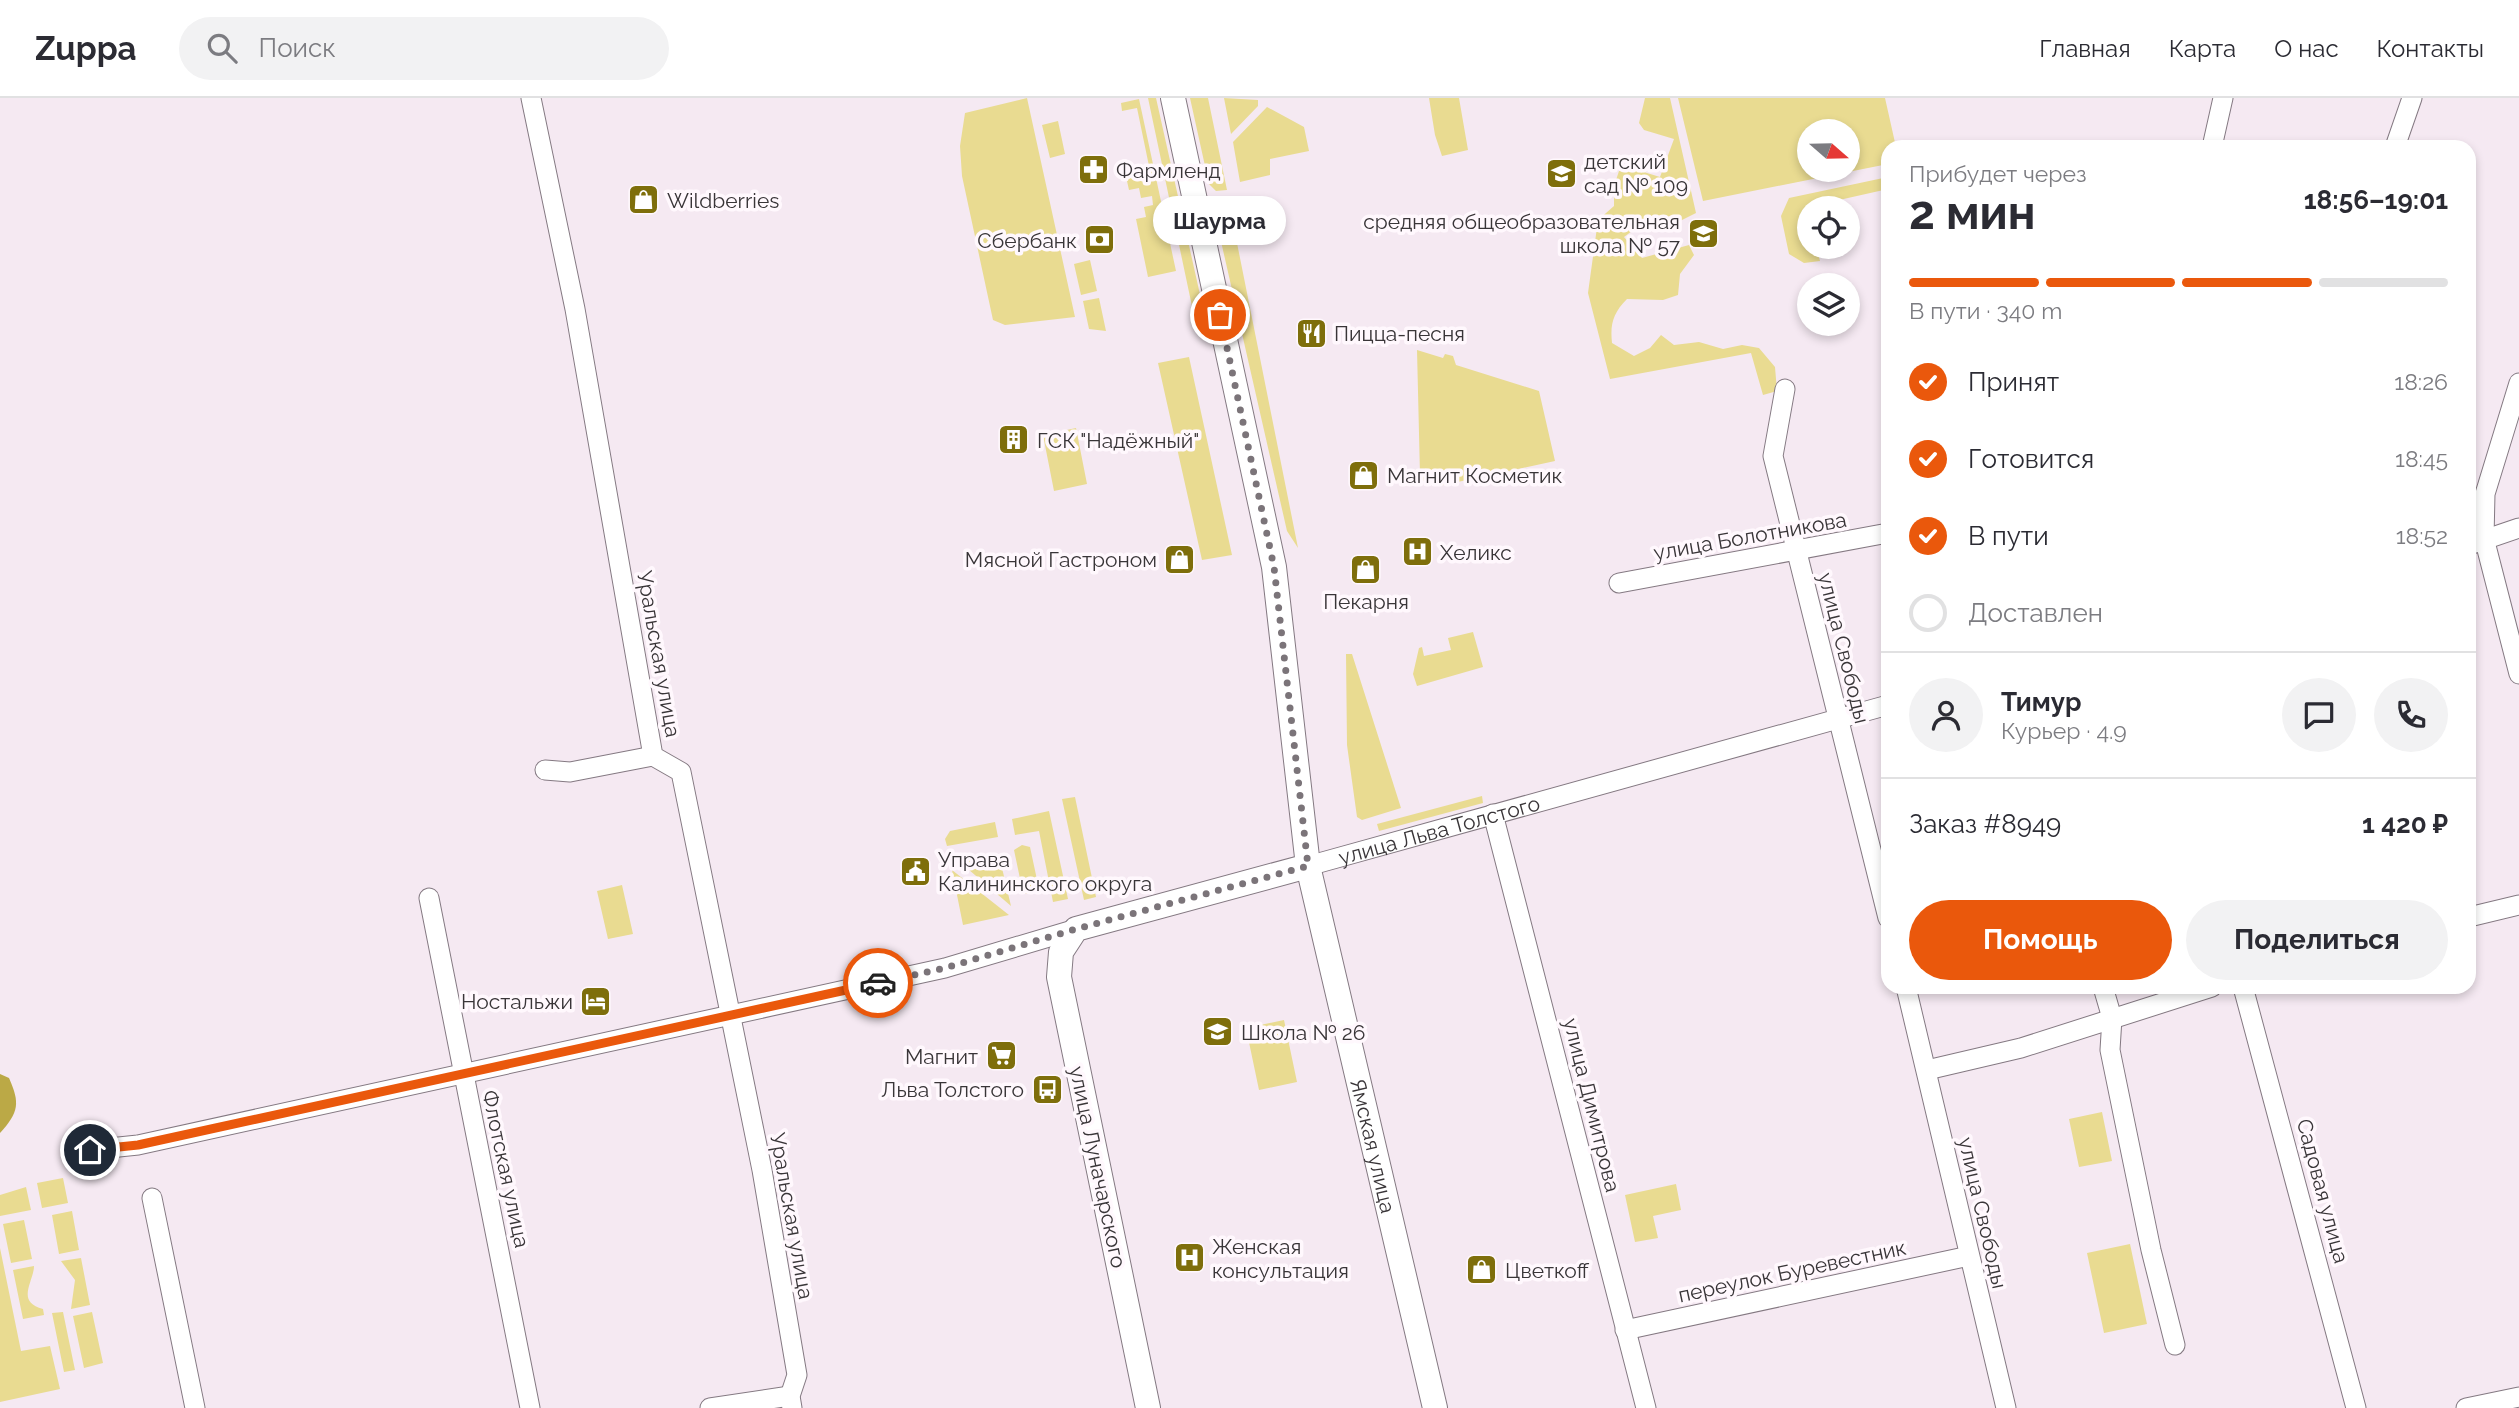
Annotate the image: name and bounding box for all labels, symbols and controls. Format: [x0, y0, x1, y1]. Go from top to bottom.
search box [179, 17, 669, 80]
text: Zuppa [35, 29, 137, 68]
icon: search [203, 29, 241, 67]
text: Поиск [259, 33, 336, 63]
text: Главная [2039, 34, 2131, 63]
text: Карта [2169, 34, 2236, 63]
text: О нас [2274, 34, 2339, 63]
text: Контакты [2377, 34, 2484, 63]
north arrow [1797, 119, 1860, 182]
map controls [1797, 119, 1860, 336]
place label: детский сад № 109 [1584, 149, 1688, 198]
pharmacy icon: Фармленд [1076, 153, 1110, 187]
school or university icon: детский сад № 109 [1544, 156, 1578, 190]
place label: Фармленд [1116, 158, 1221, 183]
text: Прибудет через [1909, 160, 2087, 187]
shop icon: Wildberries [627, 183, 661, 217]
text: 18:56–19:01 [2304, 185, 2448, 215]
text: 2 мин [1909, 186, 2036, 240]
place label: Wildberries [667, 188, 779, 213]
callout: Шаурма [1154, 196, 1286, 245]
button: locate [1797, 196, 1860, 259]
text: Шаурма [1173, 207, 1266, 234]
place label: средняя общеобразовательная школа № 57 [1363, 209, 1681, 258]
school or university icon: средняя общеобразовательная школа № 57 [1686, 216, 1720, 250]
bank icon: Сбербанк [1083, 223, 1117, 257]
place label: Сбербанк [977, 228, 1077, 253]
button: layers [1797, 273, 1860, 336]
pin [1190, 285, 1250, 345]
icon: bag [1201, 296, 1239, 334]
text: В пути · 340 m [1909, 297, 2062, 324]
restaurant icon: Пицца-песня [1294, 316, 1328, 350]
place label: Пицца-песня [1334, 321, 1465, 346]
icon: check [1909, 363, 1947, 401]
text: Принят [1968, 367, 2059, 397]
text: 18:26 [2394, 368, 2448, 395]
building icon: ГСК "Надёжный" [997, 423, 1031, 457]
place label: ГСК "Надёжный" [1037, 428, 1199, 453]
icon: check [1909, 440, 1947, 478]
text: Готовится [1968, 444, 2094, 474]
text: 18:45 [2395, 445, 2448, 472]
shop icon: Магнит Косметик [1347, 458, 1381, 492]
place label: Магнит Косметик [1387, 463, 1563, 488]
street label: улица Болотникова [1651, 507, 1849, 565]
icon: check [1909, 517, 1947, 555]
text: В пути [1968, 521, 2049, 551]
text: 18:52 [2396, 522, 2448, 549]
hospital icon: Хеликс [1400, 535, 1434, 569]
place label: Хеликс [1440, 540, 1512, 565]
shop icon: Мясной Гастроном [1163, 542, 1197, 576]
place label: Мясной Гастроном [965, 547, 1157, 572]
shop icon: Пекарня [1349, 552, 1383, 586]
street label: Уральская улица [632, 569, 686, 739]
street label: улица Свободы [1813, 570, 1875, 726]
place label: Пекарня [1323, 589, 1409, 614]
text: Доставлен [1968, 598, 2103, 628]
button: person [1909, 678, 1983, 752]
button: chat [2282, 678, 2356, 752]
button: phone [2374, 678, 2448, 752]
text: Тимур [2001, 687, 2081, 717]
text: Курьер · 4.9 [2001, 717, 2127, 744]
street label: улица Льва Толстого [1336, 790, 1543, 869]
text: Заказ #8949 [1909, 809, 2061, 839]
text: 1 420 ₽ [2362, 809, 2448, 839]
place label: Управа Калининского округа [938, 847, 1152, 896]
public building icon: Управа Калининского округа [898, 854, 932, 888]
button: Помощь [1909, 900, 2172, 980]
button: Поделиться [2186, 900, 2448, 980]
courier [843, 948, 913, 1018]
icon: car [859, 964, 897, 1002]
hotel icon: Ностальжи [579, 984, 613, 1018]
place label: Ностальжи [461, 989, 573, 1014]
school or university icon: Школа № 26 [1201, 1015, 1235, 1049]
street label: улица Димитрова [1558, 1015, 1626, 1195]
place label: Школа № 26 [1241, 1020, 1365, 1045]
supermarket icon: Магнит [984, 1039, 1018, 1073]
place label: Магнит [905, 1044, 978, 1069]
street label: улица Луначарского [1064, 1064, 1132, 1270]
bus stop icon: Льва Толстого [1030, 1072, 1064, 1106]
street label: Ямская улица [1346, 1076, 1401, 1215]
place label: Льва Толстого [881, 1077, 1024, 1102]
street label: Флотская улица [477, 1088, 535, 1250]
street label: Садовая улица [2292, 1116, 2354, 1266]
pin [60, 1120, 120, 1180]
icon: home [71, 1131, 109, 1169]
street label: Уральская улица [765, 1131, 819, 1301]
street label: улица Свободы [1953, 1135, 2013, 1291]
place label: Женская консультация [1212, 1234, 1349, 1283]
street label: переулок Буревестник [1676, 1235, 1908, 1307]
hospital icon: Женская консультация [1172, 1241, 1206, 1275]
shop icon: Цветкоff [1465, 1253, 1499, 1287]
place label: Цветкоff [1505, 1258, 1590, 1283]

